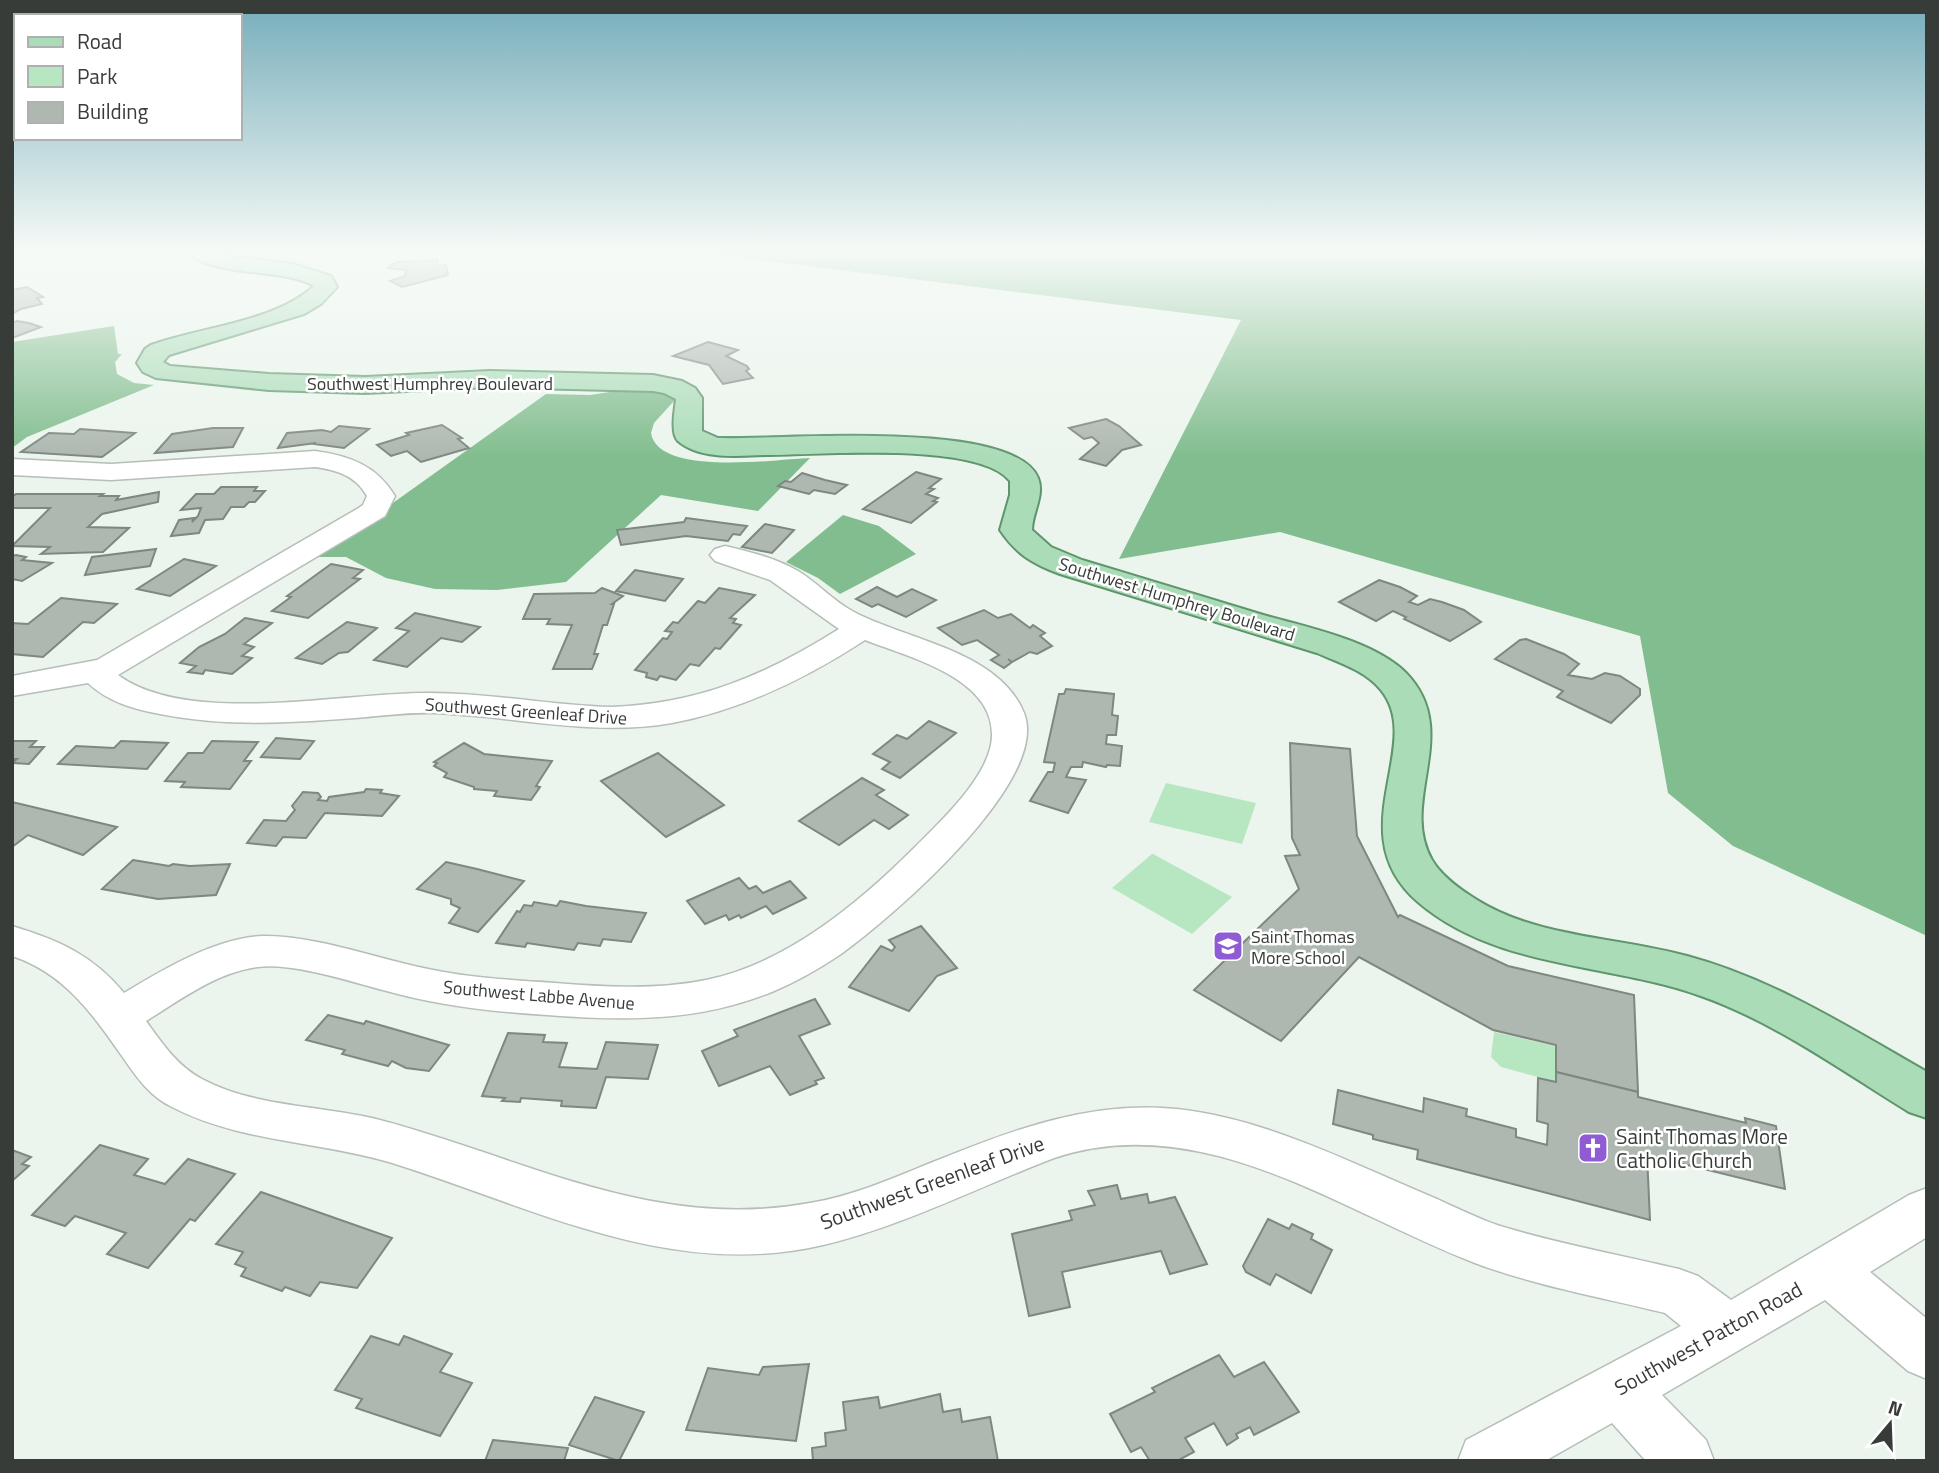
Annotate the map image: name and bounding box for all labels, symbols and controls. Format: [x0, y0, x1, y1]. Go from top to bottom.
legend [14, 14, 242, 140]
text: Road [77, 25, 122, 57]
text: Park [77, 60, 117, 92]
text: Building [77, 95, 149, 127]
street label: Southwest Humphrey Boulevard [307, 370, 553, 397]
street label: Southwest Humphrey Boulevard [1055, 550, 1299, 648]
street label: Southwest Greenleaf Drive [424, 690, 628, 732]
place label: Saint Thomas More School [1251, 923, 1355, 971]
school or university icon: Saint Thomas More School [1211, 929, 1245, 963]
street label: Southwest Labbe Avenue [442, 973, 636, 1017]
place label: Saint Thomas More Catholic Church [1616, 1120, 1788, 1176]
street label: Southwest Greenleaf Drive [815, 1127, 1049, 1237]
church icon: Saint Thomas More Catholic Church [1576, 1131, 1610, 1165]
street label: Southwest Patton Road [1608, 1273, 1808, 1403]
north arrow [1855, 1389, 1925, 1459]
text: N [1885, 1392, 1907, 1423]

